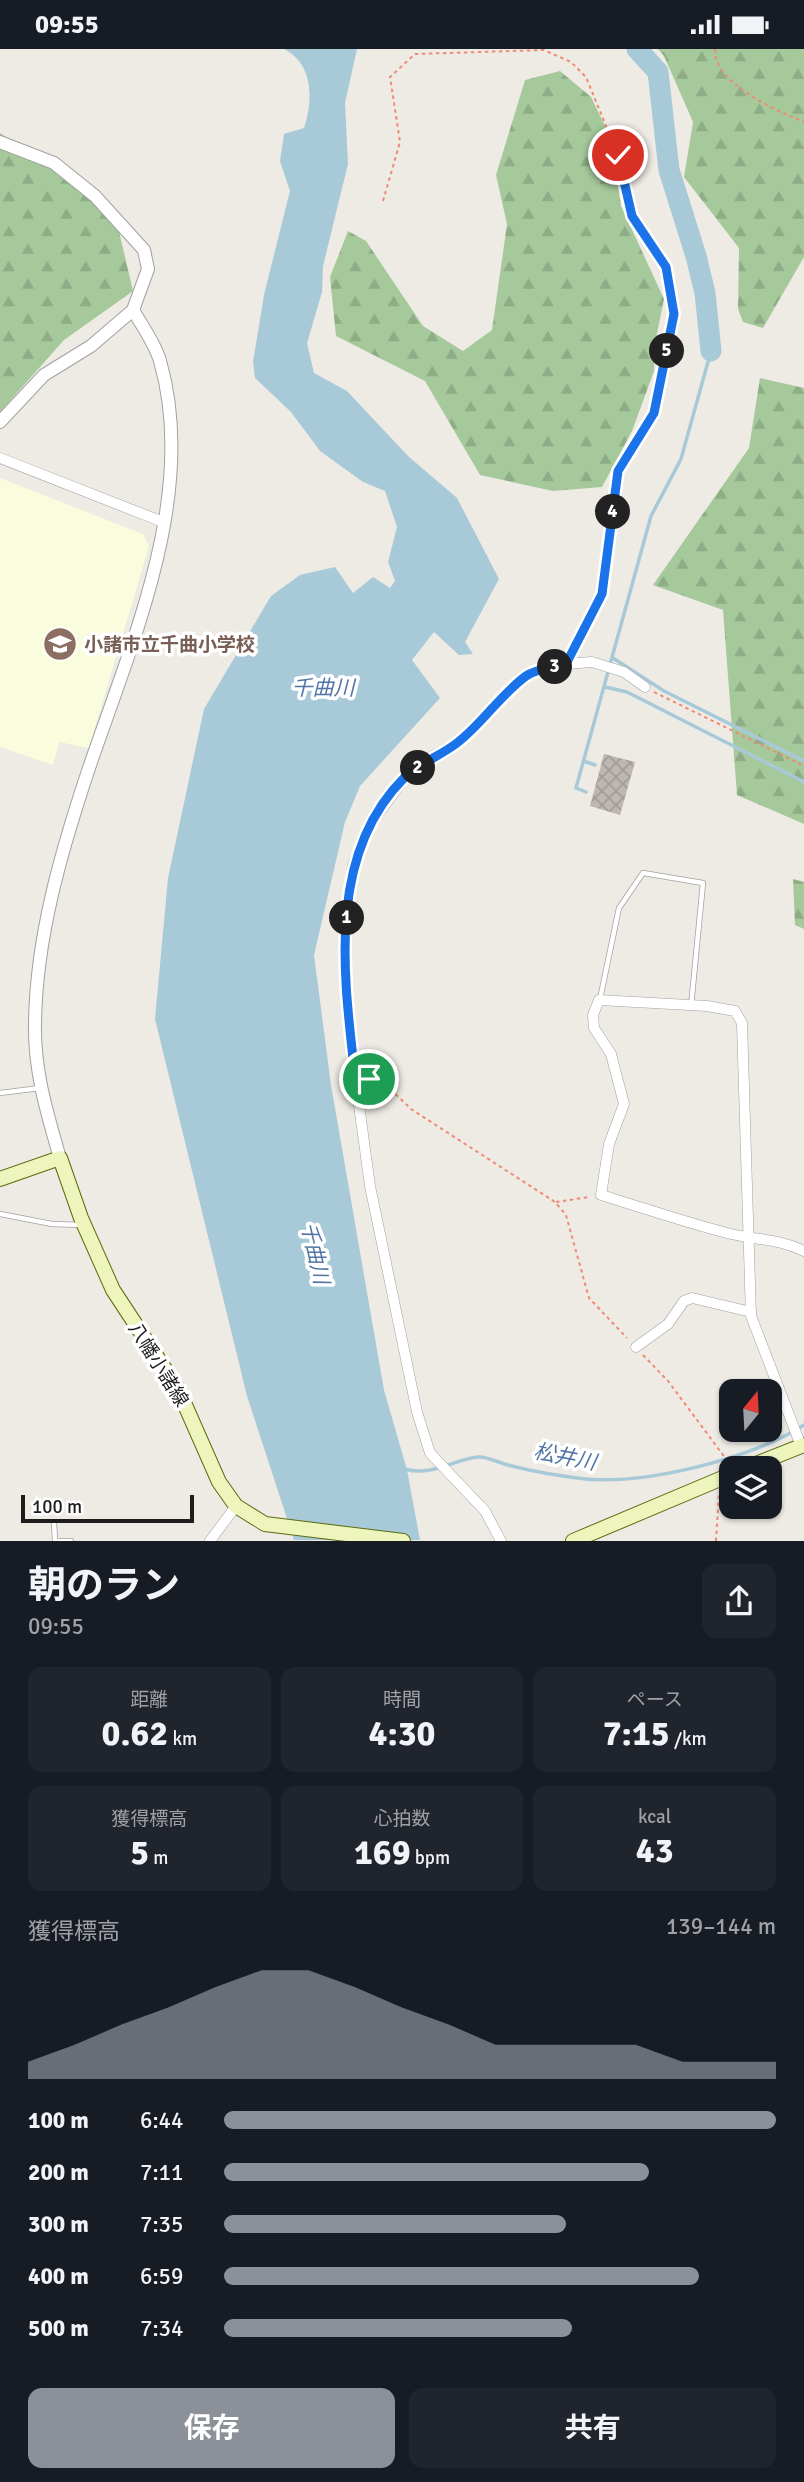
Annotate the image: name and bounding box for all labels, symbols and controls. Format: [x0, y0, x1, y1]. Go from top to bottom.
text: 09:55 [35, 9, 99, 41]
pin [588, 125, 648, 185]
icon: check [599, 136, 637, 174]
pin: 5 [650, 333, 684, 369]
text: 5 [661, 338, 672, 362]
pin: 4 [596, 495, 630, 529]
text: 4 [607, 499, 618, 523]
school or university icon: 小諸市立千曲小学校 [41, 625, 79, 663]
place label: 小諸市立千曲小学校 [84, 633, 255, 657]
pin: 3 [538, 649, 572, 685]
text: 3 [549, 654, 560, 678]
water label: 千曲川 [292, 675, 356, 701]
pin: 2 [400, 751, 436, 785]
text: 2 [412, 755, 423, 779]
pin: 1 [330, 901, 364, 935]
text: 1 [341, 905, 352, 929]
pin [339, 1049, 399, 1109]
icon: arrive [350, 1060, 388, 1098]
water label: 千曲川 [295, 1219, 335, 1289]
street label: 八幡小諸線 [123, 1318, 194, 1411]
north arrow [719, 1379, 782, 1442]
map controls [719, 1379, 782, 1519]
water label: 松井川 [532, 1438, 600, 1476]
button: layers [719, 1456, 782, 1519]
scale bar [21, 1491, 194, 1523]
text: 100 m [32, 1495, 82, 1519]
text: 朝のラン [28, 1562, 180, 1609]
button: share [702, 1564, 776, 1638]
text: 09:55 [28, 1612, 84, 1641]
text: 距離 [130, 1688, 168, 1712]
text: 時間 [383, 1688, 421, 1712]
text: ペース [627, 1688, 683, 1712]
text: 0.62 [102, 1712, 168, 1755]
text: 4:30 [368, 1712, 436, 1755]
text: 7:15 [603, 1712, 670, 1755]
text: km [168, 1727, 197, 1751]
text: /km [670, 1727, 707, 1751]
text: kcal [638, 1805, 671, 1829]
text: 獲得標高 [111, 1807, 187, 1831]
text: 心拍数 [373, 1807, 431, 1831]
text: 43 [636, 1829, 674, 1872]
text: 5 [130, 1831, 149, 1874]
text: 169 [354, 1831, 411, 1874]
text: m [149, 1846, 168, 1870]
text: bpm [411, 1846, 450, 1870]
text: 139–144 m [666, 1912, 776, 1941]
text: 獲得標高 [28, 1917, 120, 1946]
text: 100 m [28, 2106, 89, 2135]
text: 6:44 [140, 2106, 183, 2135]
text: 200 m [28, 2158, 89, 2187]
text: 7:11 [140, 2158, 183, 2187]
text: 300 m [28, 2210, 89, 2239]
text: 7:35 [140, 2210, 183, 2239]
text: 400 m [28, 2262, 89, 2291]
text: 6:59 [140, 2262, 183, 2291]
text: 500 m [28, 2314, 89, 2343]
text: 7:34 [140, 2314, 183, 2343]
button: 保存 [28, 2388, 395, 2468]
button: 共有 [409, 2388, 776, 2468]

